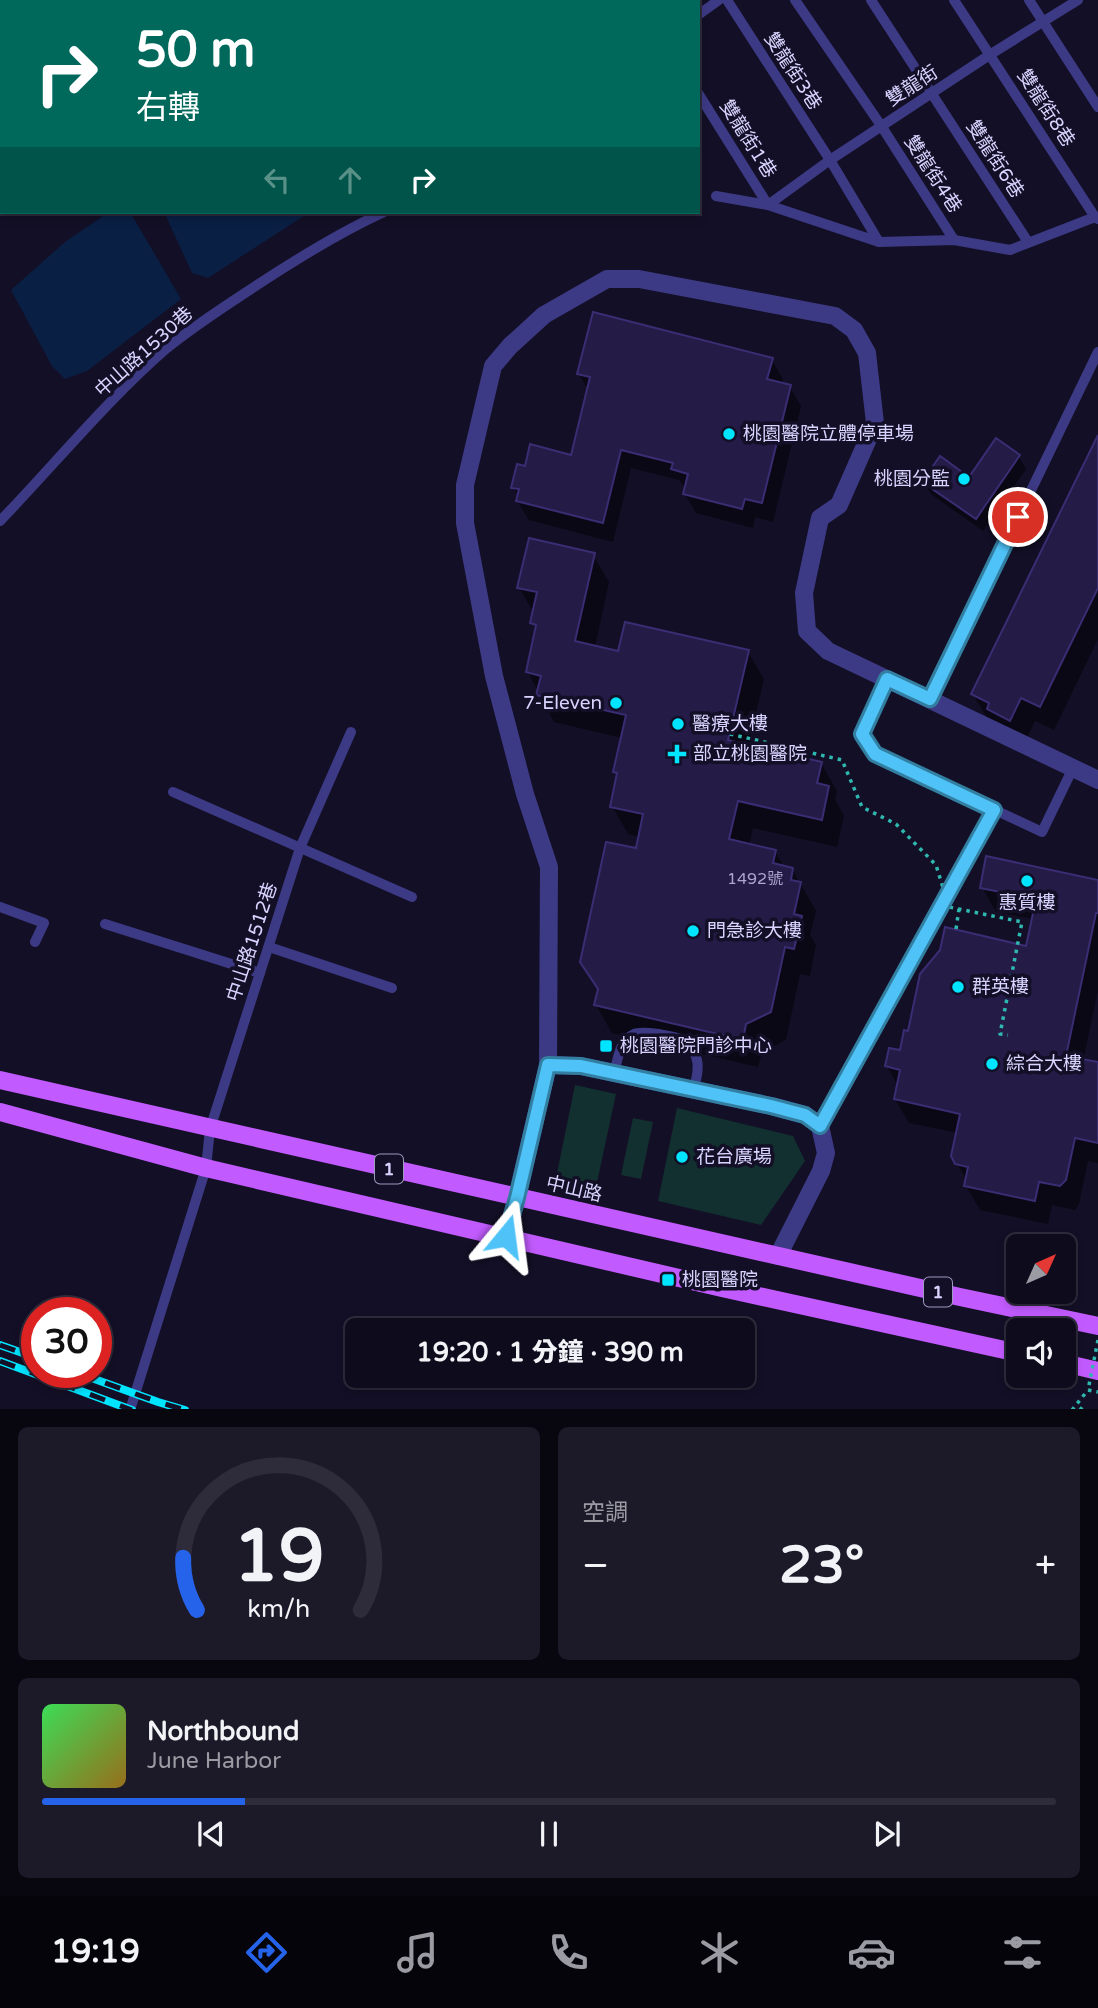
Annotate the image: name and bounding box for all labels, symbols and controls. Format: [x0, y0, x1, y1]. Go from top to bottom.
text: 50 m [136, 21, 255, 80]
icon: right [21, 28, 112, 119]
street label: 雙龍街3巷 [760, 28, 826, 114]
street label: 雙龍街 [882, 61, 942, 111]
street label: 雙龍街8巷 [1013, 65, 1079, 151]
text: 右轉 [136, 89, 200, 127]
street label: 雙龍街1巷 [715, 96, 781, 182]
street label: 雙龍街6巷 [962, 116, 1028, 202]
street label: 雙龍街4巷 [900, 131, 966, 217]
icon: left [258, 161, 296, 199]
icon: ahead [331, 161, 369, 199]
icon: right [404, 161, 442, 199]
street label: 中山路1530巷 [91, 302, 197, 402]
place label: 桃園醫院立體停車場 [743, 423, 914, 445]
marker: 桃園醫院立體停車場 [721, 426, 737, 442]
place label: 桃園分監 [874, 468, 950, 490]
marker: 桃園分監 [956, 471, 972, 487]
pin [988, 487, 1048, 547]
icon: arrive [999, 498, 1037, 536]
place label: 7-Eleven [523, 692, 602, 714]
marker: 7-Eleven [608, 695, 624, 711]
place label: 醫療大樓 [692, 713, 768, 735]
marker: 醫療大樓 [670, 716, 686, 732]
place label: 部立桃園醫院 [693, 743, 807, 765]
marker: 部立桃園醫院 [667, 744, 687, 764]
house number: 1492號 [727, 869, 783, 889]
marker: 惠質樓 [1019, 873, 1035, 889]
street label: 中山路1512巷 [222, 880, 282, 1004]
place label: 惠質樓 [998, 892, 1056, 914]
place label: 門急診大樓 [707, 920, 802, 942]
marker: 門急診大樓 [685, 923, 701, 939]
place label: 群英樓 [972, 976, 1029, 998]
marker: 群英樓 [950, 979, 966, 995]
place label: 桃園醫院門診中心 [620, 1035, 772, 1057]
marker: 桃園醫院門診中心 [598, 1038, 614, 1054]
place label: 綜合大樓 [1006, 1053, 1082, 1075]
marker: 綜合大樓 [984, 1056, 1000, 1072]
place label: 花台廣場 [696, 1146, 772, 1168]
marker: 花台廣場 [674, 1149, 690, 1165]
road number: 1 [375, 1154, 403, 1184]
street label: 中山路 [544, 1172, 604, 1206]
position arrow [469, 1199, 543, 1273]
north arrow [1006, 1234, 1076, 1304]
map controls [1006, 1234, 1076, 1388]
place label: 桃園醫院 [682, 1269, 758, 1291]
marker: 桃園醫院 [660, 1272, 676, 1288]
road number: 1 [924, 1278, 952, 1307]
speed limit sign: 30 [21, 1297, 112, 1388]
button: sound [1006, 1318, 1076, 1388]
text: 19:20 · 1 分鐘 · 390 m [416, 1337, 684, 1368]
text: 空調 [582, 1499, 628, 1527]
text: 19 [233, 1513, 325, 1601]
text: 23° [779, 1534, 864, 1597]
text: − [582, 1543, 609, 1589]
text: + [1035, 1543, 1056, 1589]
text: km/h [248, 1593, 310, 1623]
text: Northbound [147, 1716, 299, 1747]
text: June Harbor [147, 1747, 281, 1775]
icon: previous [192, 1815, 230, 1853]
icon: pause [530, 1815, 568, 1853]
icon: next [868, 1815, 906, 1853]
icon: directions [242, 1928, 291, 1977]
icon: music [393, 1928, 442, 1977]
icon: phone [544, 1928, 593, 1977]
icon: climate [695, 1928, 744, 1977]
icon: car [847, 1928, 896, 1977]
icon: filters [998, 1928, 1047, 1977]
text: 19:19 [51, 1933, 140, 1971]

